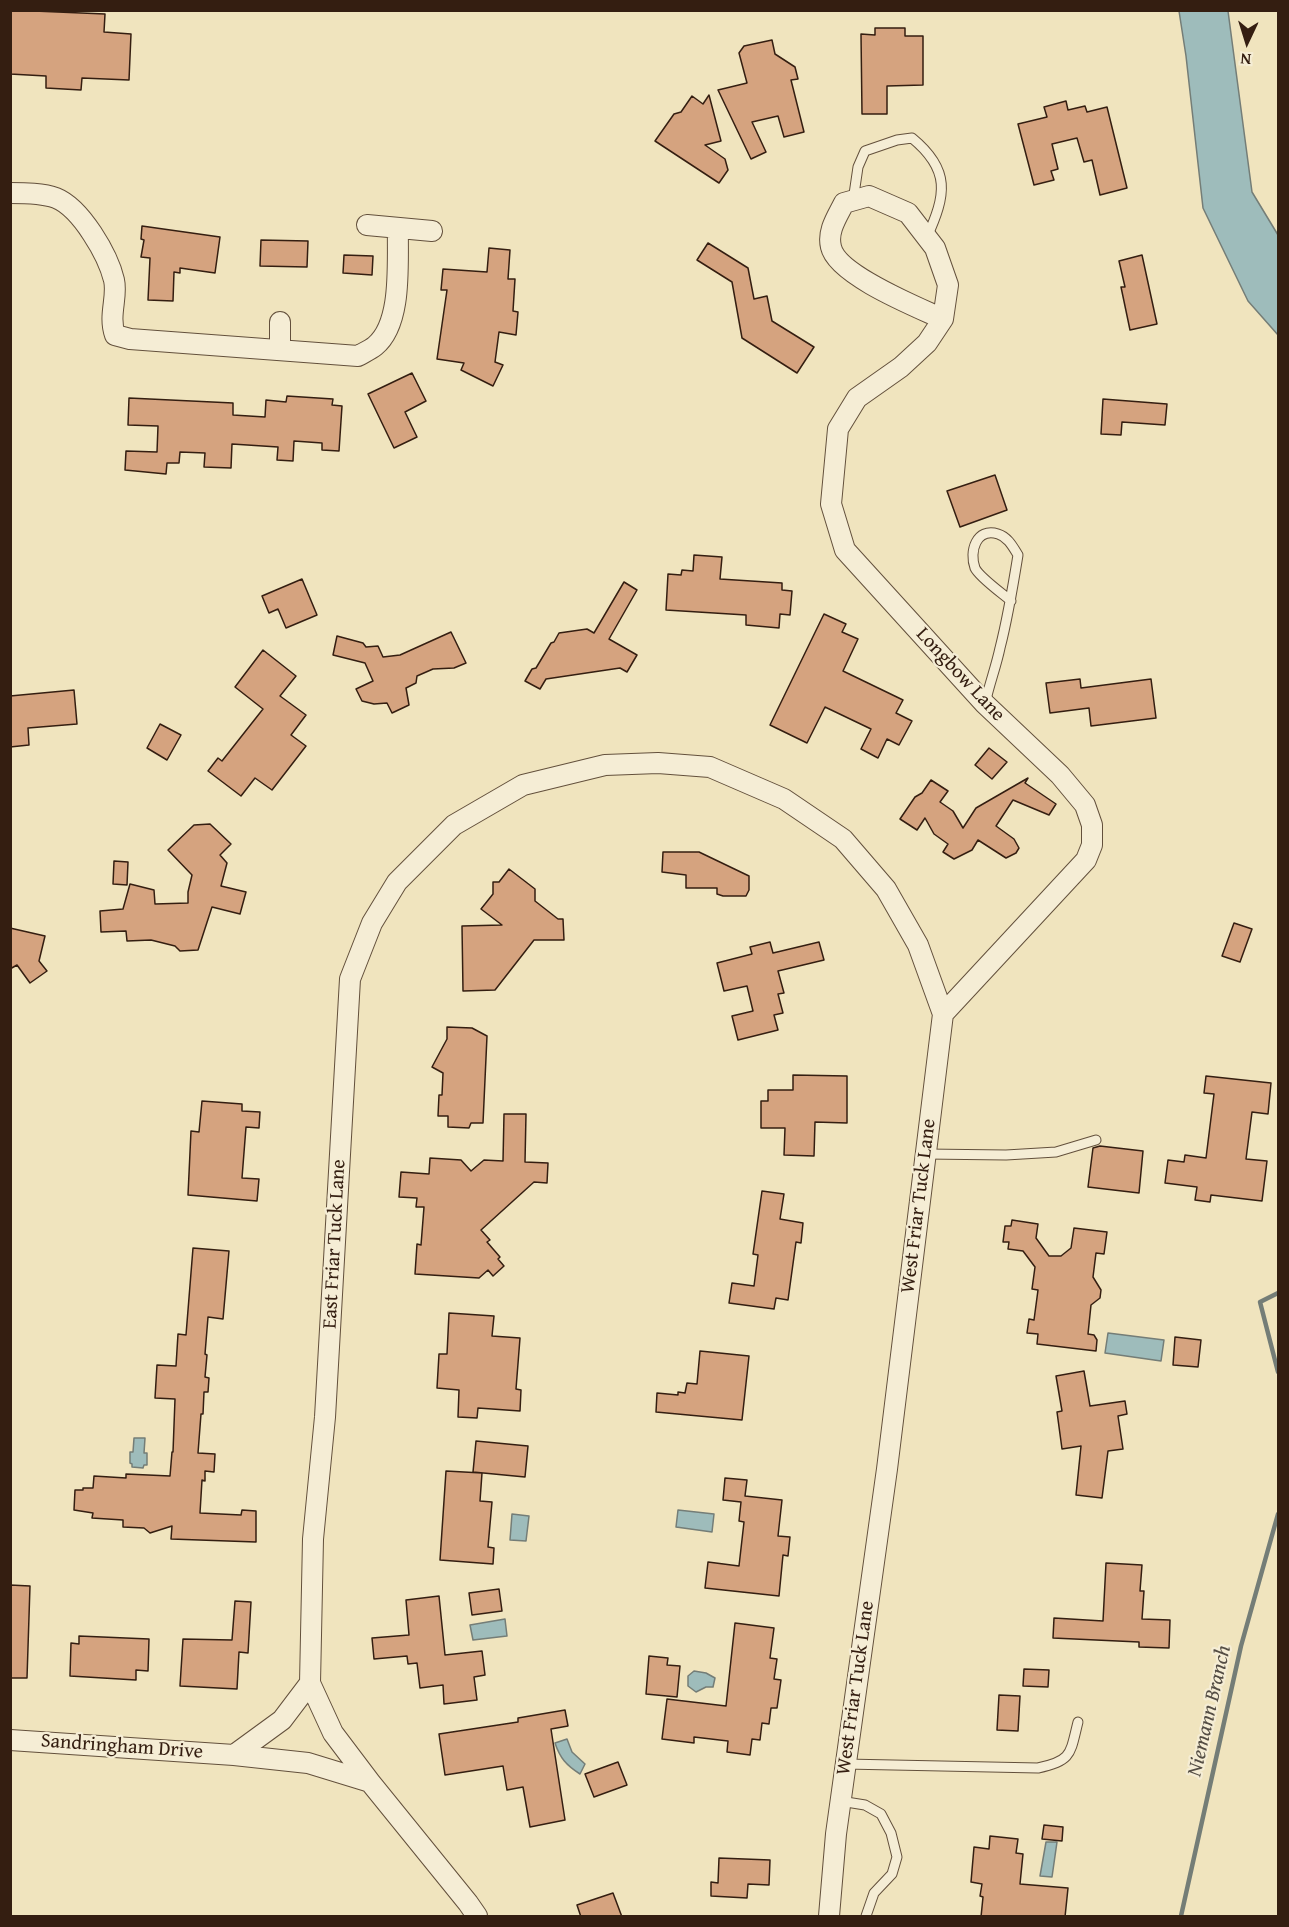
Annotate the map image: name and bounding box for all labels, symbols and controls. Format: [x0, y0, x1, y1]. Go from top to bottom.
north arrow [1217, 12, 1277, 72]
text: N [1240, 48, 1252, 72]
street label: Longbow Lane [910, 623, 1010, 727]
street label: West Friar Tuck Lane [896, 1117, 942, 1295]
street label: East Friar Tuck Lane [319, 1159, 351, 1329]
street label: West Friar Tuck Lane [832, 1599, 880, 1777]
water label: Niemann Branch [1183, 1643, 1237, 1779]
street label: Sandringham Drive [40, 1729, 204, 1765]

